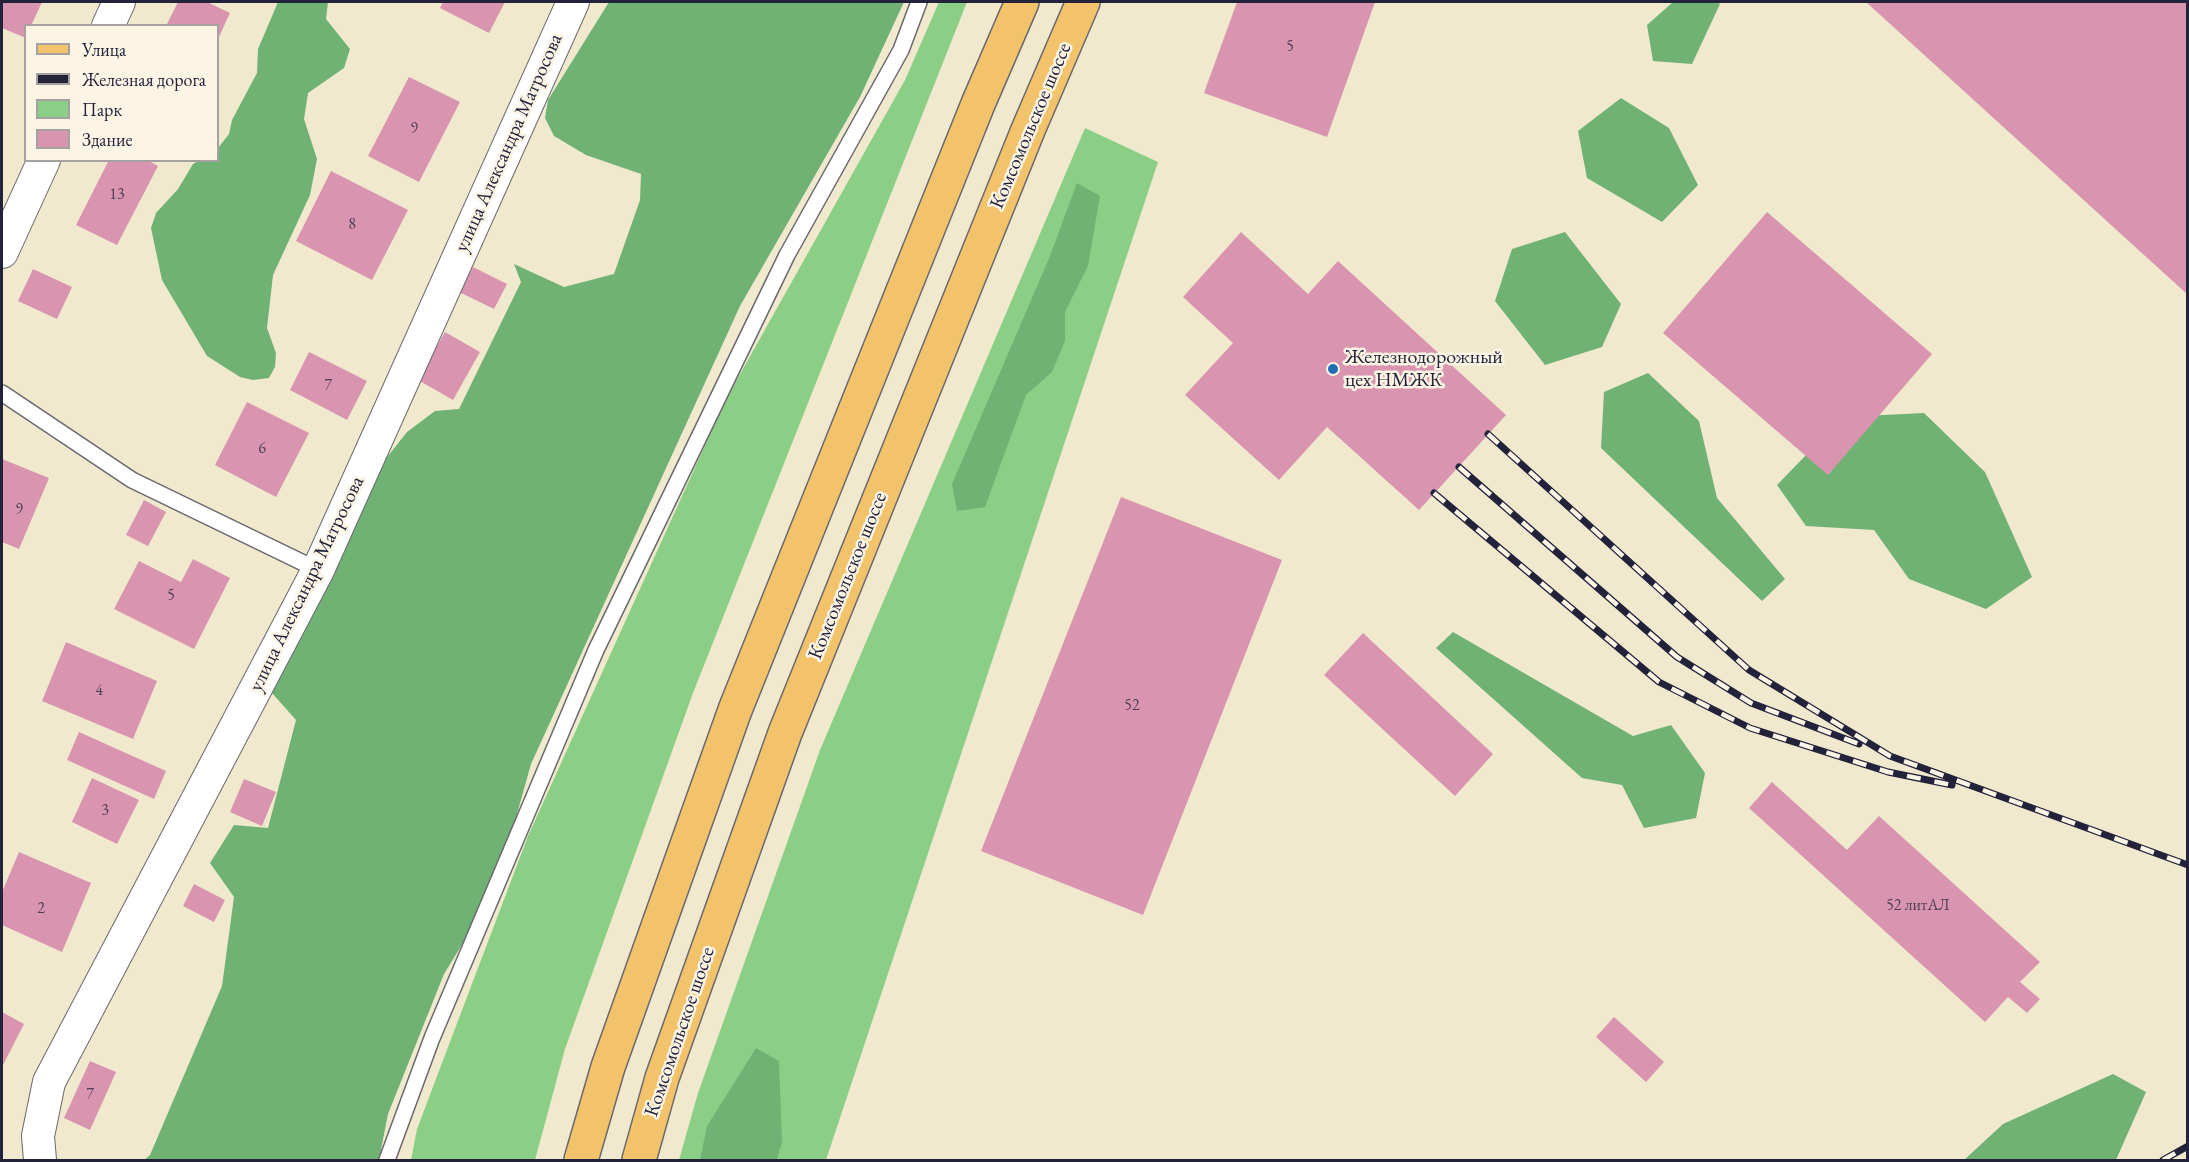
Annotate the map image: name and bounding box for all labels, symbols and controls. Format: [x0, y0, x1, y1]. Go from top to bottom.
legend [24, 24, 219, 162]
street label: улица Александра Матросова [450, 30, 568, 256]
house number: 5 [1286, 37, 1294, 57]
text: Улица [82, 38, 126, 61]
street label: Комсомольское шоссе [985, 39, 1077, 213]
text: Железная дорога [82, 68, 206, 91]
text: Парк [82, 98, 122, 121]
house number: 9 [410, 119, 418, 139]
text: Здание [82, 128, 132, 151]
house number: 13 [109, 185, 125, 205]
house number: 8 [348, 215, 356, 235]
place label: Железнодорожный цех НМЖК [1345, 346, 1503, 393]
marker: Железнодорожный цех НМЖК [1326, 362, 1340, 376]
house number: 7 [324, 376, 332, 396]
house number: 6 [258, 439, 266, 459]
street label: улица Александра Матросова [244, 472, 370, 696]
street label: Комсомольское шоссе [804, 489, 892, 663]
house number: 9 [15, 500, 23, 520]
house number: 5 [167, 586, 175, 606]
house number: 4 [95, 681, 103, 701]
house number: 52 [1124, 696, 1140, 716]
house number: 3 [101, 801, 109, 821]
house number: 52 литАЛ [1886, 896, 1950, 916]
house number: 2 [37, 899, 45, 919]
street label: Комсомольское шоссе [640, 944, 720, 1120]
house number: 7 [86, 1085, 94, 1105]

